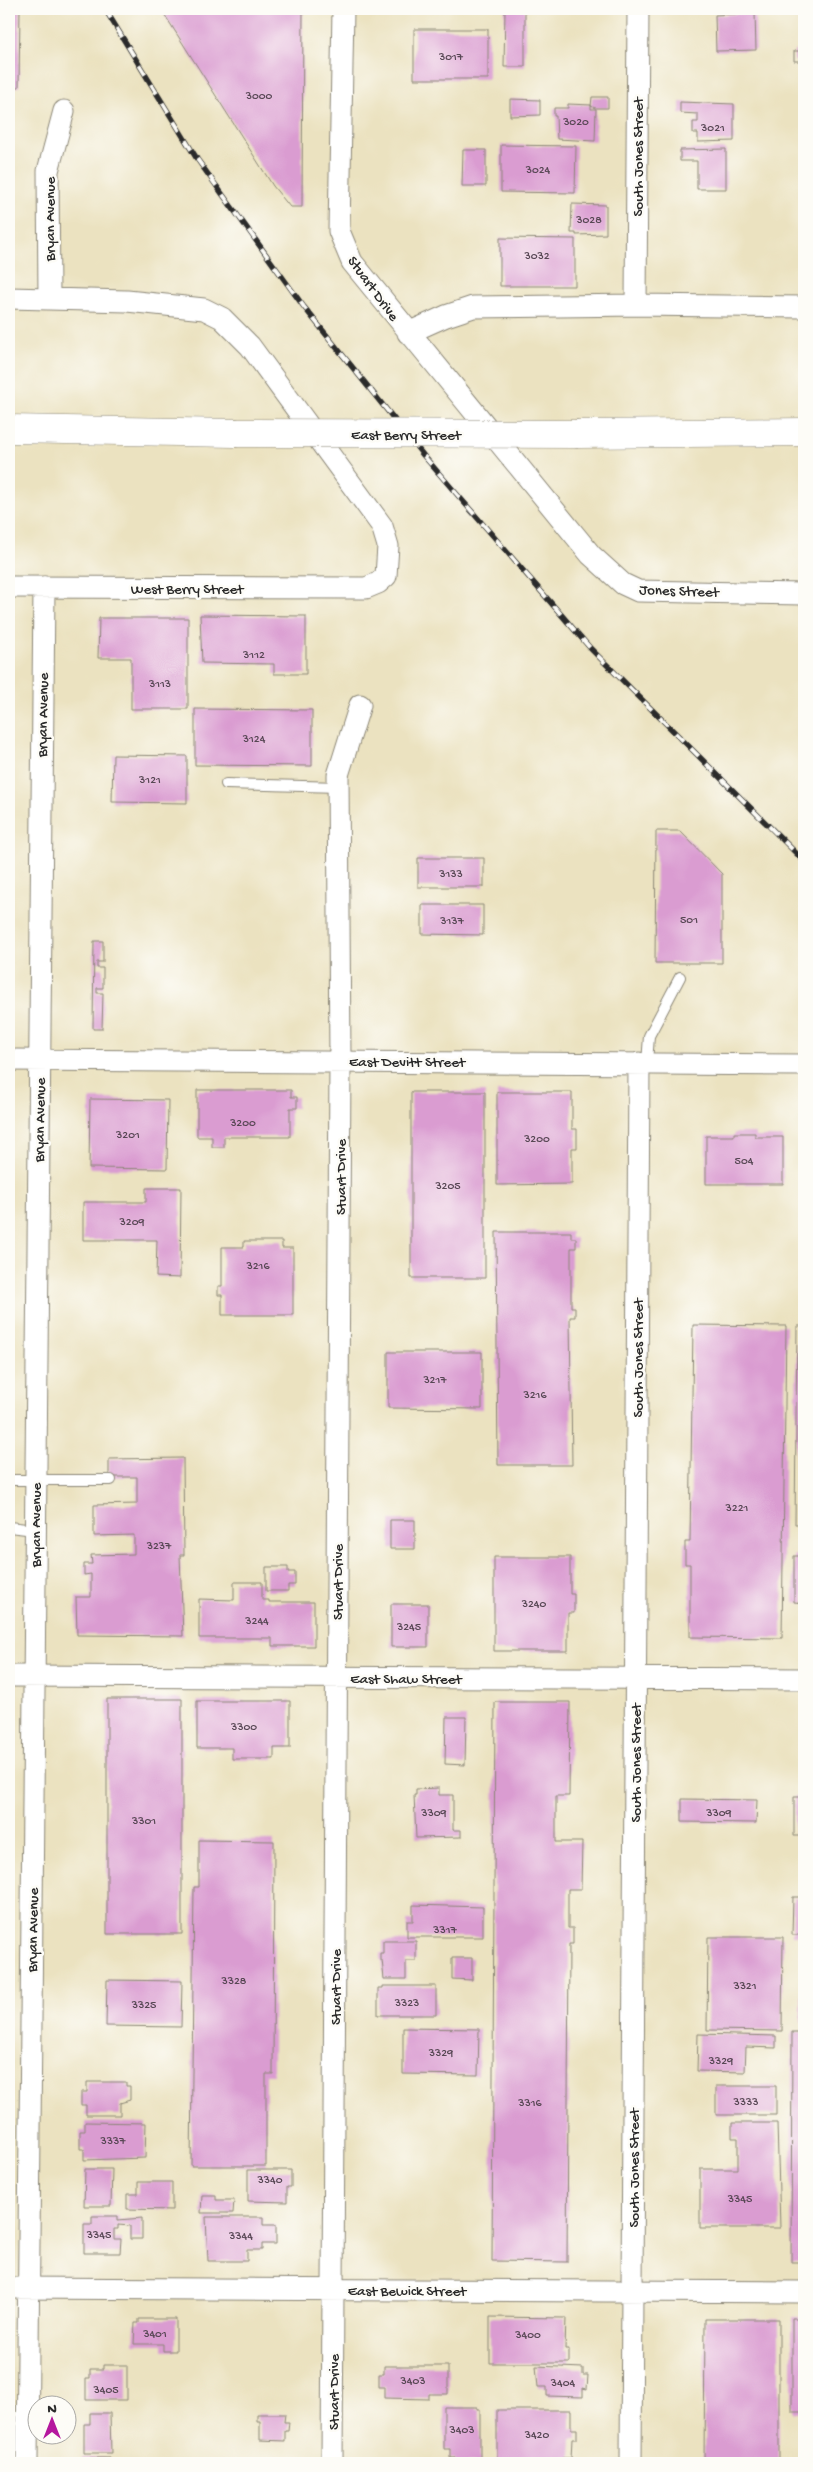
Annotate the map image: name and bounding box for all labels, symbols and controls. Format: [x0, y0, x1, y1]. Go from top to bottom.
house number: 3017 [438, 51, 464, 65]
house number: 3000 [245, 90, 273, 104]
street label: South Jones Street [630, 96, 648, 217]
house number: 3020 [562, 116, 589, 130]
house number: 3021 [700, 122, 725, 136]
house number: 3024 [525, 164, 551, 178]
street label: Bryan Avenue [42, 177, 60, 262]
house number: 3028 [575, 214, 602, 228]
house number: 3032 [523, 250, 550, 264]
street label: Stuart Drive [343, 253, 402, 325]
street label: East Berry Street [351, 427, 463, 445]
street label: West Berry Street [131, 581, 245, 599]
street label: Jones Street [639, 582, 721, 602]
house number: 3112 [242, 649, 265, 663]
street label: Bryan Avenue [34, 672, 54, 758]
house number: 3113 [148, 678, 171, 692]
house number: 3124 [242, 733, 266, 747]
house number: 3121 [138, 774, 161, 788]
house number: 3133 [438, 868, 463, 882]
house number: 501 [680, 914, 698, 928]
house number: 3137 [439, 915, 465, 929]
street label: East Devitt Street [349, 1054, 467, 1072]
street label: Bryan Avenue [31, 1077, 51, 1163]
house number: 3200 [229, 1117, 256, 1131]
house number: 3201 [115, 1129, 140, 1143]
house number: 3200 [523, 1133, 550, 1147]
street label: Stuart Drive [333, 1139, 351, 1215]
house number: 504 [735, 1155, 754, 1169]
house number: 3205 [434, 1180, 461, 1194]
house number: 3209 [119, 1216, 144, 1230]
house number: 3216 [245, 1260, 270, 1274]
street label: South Jones Street [630, 1297, 648, 1418]
house number: 3217 [422, 1374, 447, 1388]
house number: 3216 [522, 1389, 547, 1403]
street label: Bryan Avenue [28, 1483, 46, 1568]
house number: 3221 [725, 1502, 749, 1516]
house number: 3237 [146, 1540, 172, 1554]
street label: Stuart Drive [330, 1544, 348, 1620]
house number: 3240 [521, 1598, 546, 1612]
house number: 3244 [244, 1615, 269, 1629]
house number: 3245 [396, 1621, 421, 1635]
street label: East Shaw Street [350, 1671, 464, 1689]
street label: South Jones Street [628, 1702, 646, 1823]
house number: 3300 [230, 1721, 257, 1735]
house number: 3309 [420, 1807, 447, 1821]
house number: 3309 [705, 1807, 732, 1821]
house number: 3301 [131, 1815, 156, 1829]
street label: Bryan Avenue [24, 1887, 44, 1973]
house number: 3317 [432, 1924, 458, 1938]
street label: Stuart Drive [328, 1949, 346, 2025]
house number: 3328 [221, 1975, 247, 1989]
house number: 3321 [732, 1980, 757, 1994]
house number: 3323 [394, 1997, 419, 2011]
house number: 3325 [131, 1999, 156, 2013]
house number: 3329 [428, 2047, 453, 2061]
house number: 3329 [708, 2055, 733, 2069]
house number: 3333 [733, 2096, 758, 2110]
house number: 3316 [517, 2097, 543, 2111]
street label: South Jones Street [626, 2107, 644, 2228]
house number: 3337 [100, 2135, 126, 2149]
house number: 3340 [257, 2174, 283, 2188]
house number: 3345 [727, 2193, 752, 2207]
house number: 3345 [86, 2229, 111, 2243]
house number: 3344 [228, 2230, 253, 2244]
street label: East Bewick Street [348, 2283, 468, 2301]
house number: 3401 [142, 2328, 167, 2342]
house number: 3400 [514, 2329, 541, 2343]
street label: Stuart Drive [326, 2354, 344, 2430]
house number: 3403 [400, 2375, 425, 2389]
house number: 3404 [550, 2377, 576, 2391]
house number: 3405 [92, 2384, 119, 2398]
north arrow [28, 2394, 78, 2444]
text: N [47, 2401, 57, 2418]
house number: 3403 [449, 2424, 474, 2438]
house number: 3420 [524, 2429, 549, 2443]

